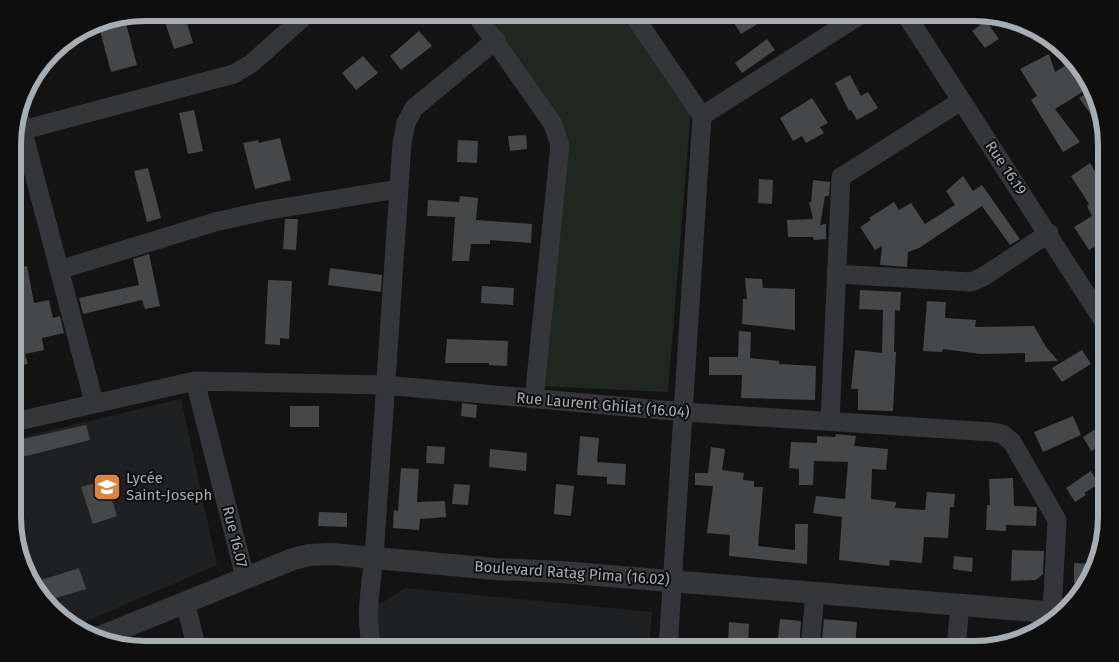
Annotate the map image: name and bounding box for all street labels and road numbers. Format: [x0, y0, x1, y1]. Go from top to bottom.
street label: Rue 16.19 [982, 138, 1031, 198]
street label: Rue Laurent Ghilat (16.04) [516, 388, 691, 422]
street label: Rue 16.07 [219, 504, 251, 570]
street label: Boulevard Ratag Pima (16.02) [474, 557, 670, 589]

